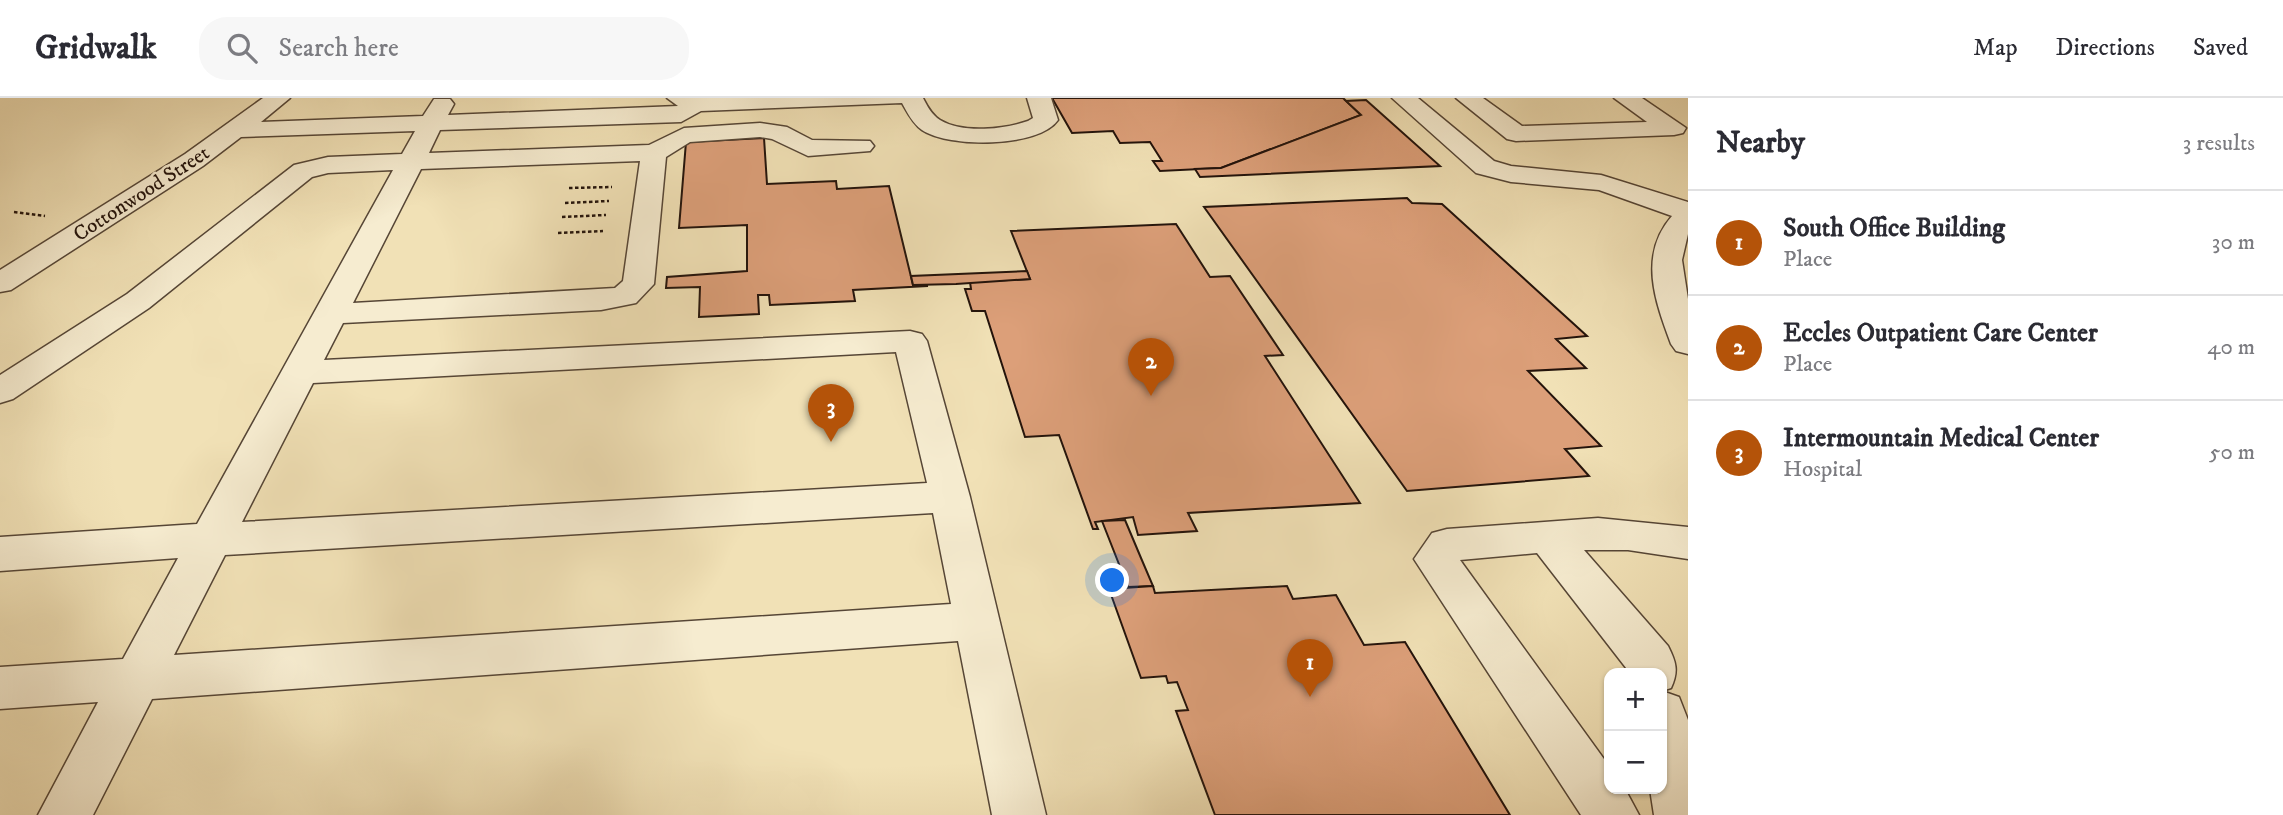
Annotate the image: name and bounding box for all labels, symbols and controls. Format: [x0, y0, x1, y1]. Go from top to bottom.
search box [199, 17, 689, 80]
text: Gridwalk [35, 28, 157, 69]
icon: search [223, 29, 261, 67]
text: Search here [279, 32, 399, 65]
text: Map [1973, 33, 2018, 63]
text: Directions [2056, 33, 2155, 63]
text: Saved [2193, 33, 2248, 63]
text: Nearby [1716, 125, 1805, 162]
text: 3 results [2183, 129, 2255, 158]
street label: Cottonwood Street [69, 140, 215, 248]
text: South Office Building [1783, 212, 2005, 245]
text: 1 [1735, 228, 1743, 257]
text: 30 m [2212, 228, 2255, 257]
text: Place [1783, 245, 1832, 274]
text: Eccles Outpatient Care Center [1783, 317, 2098, 350]
text: 2 [1733, 333, 1745, 362]
text: 40 m [2207, 333, 2255, 362]
pin: 2 [1128, 338, 1174, 396]
text: Place [1783, 350, 1832, 379]
pin: 3 [808, 384, 854, 442]
text: Intermountain Medical Center [1783, 422, 2099, 455]
text: 3 [1735, 438, 1743, 467]
text: 50 m [2209, 438, 2255, 467]
text: Hospital [1783, 455, 1862, 484]
your location [1095, 563, 1129, 597]
pin: 1 [1287, 639, 1333, 697]
map controls [1604, 668, 1667, 794]
button: + [1604, 668, 1667, 731]
button: − [1604, 731, 1667, 794]

